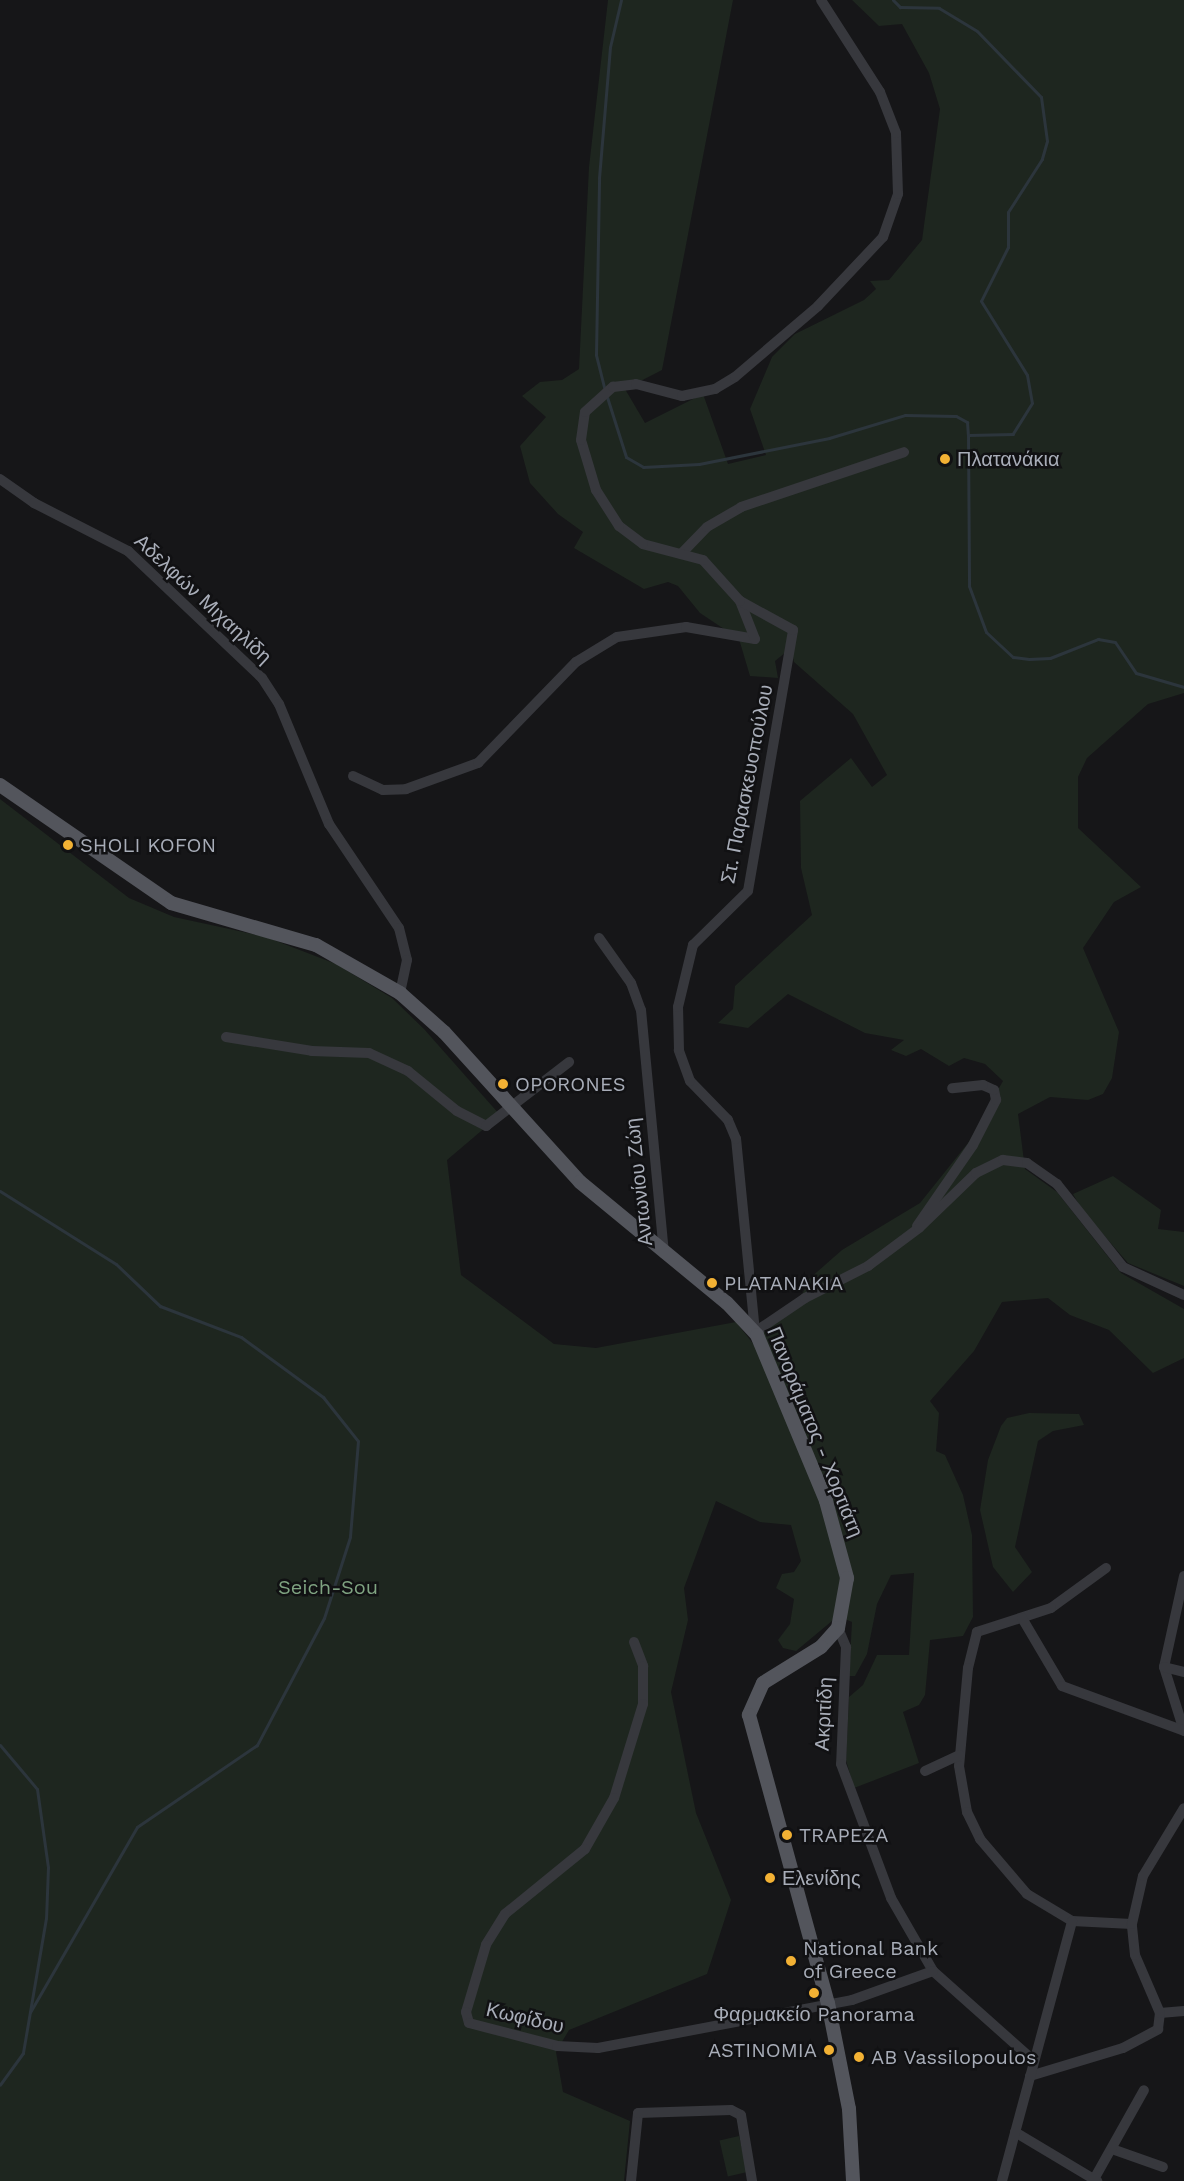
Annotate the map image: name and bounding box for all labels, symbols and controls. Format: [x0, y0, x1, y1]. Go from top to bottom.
place label: Πλατανάκια [957, 447, 1059, 471]
marker: Πλατανάκια [938, 452, 952, 466]
street label: Αδελφών Μιχαηλίδη [129, 529, 277, 669]
street label: Στ. Παρασκευοπούλου [716, 682, 778, 886]
place label: SHOLI KOFON [80, 833, 216, 857]
marker: SHOLI KOFON [61, 838, 75, 852]
place label: OPORONES [515, 1072, 626, 1096]
marker: OPORONES [496, 1077, 510, 1091]
street label: Αντωνίου Ζώη [620, 1117, 658, 1247]
place label: PLATANAKIA [724, 1271, 843, 1295]
marker: PLATANAKIA [705, 1276, 719, 1290]
street label: Πανοράματος - Χορτιάτη [762, 1323, 868, 1541]
park label: Seich-Sou [278, 1575, 378, 1599]
street label: Ακριτίδη [810, 1677, 838, 1751]
place label: TRAPEZA [799, 1823, 888, 1847]
marker: TRAPEZA [780, 1828, 794, 1842]
place label: Ελενίδης [782, 1866, 861, 1890]
marker: Ελενίδης [763, 1871, 777, 1885]
place label: National Bank of Greece [803, 1937, 939, 1984]
marker: National Bank of Greece [784, 1954, 798, 1968]
marker: Φαρμακείο Panorama [807, 1986, 821, 2000]
street label: Κωφίδου [484, 1997, 566, 2039]
place label: Φαρμακείο Panorama [713, 2002, 915, 2026]
place label: ASTINOMIA [708, 2038, 817, 2062]
marker: ASTINOMIA [822, 2043, 836, 2057]
place label: AB Vassilopoulos [871, 2045, 1037, 2069]
marker: AB Vassilopoulos [852, 2050, 866, 2064]

